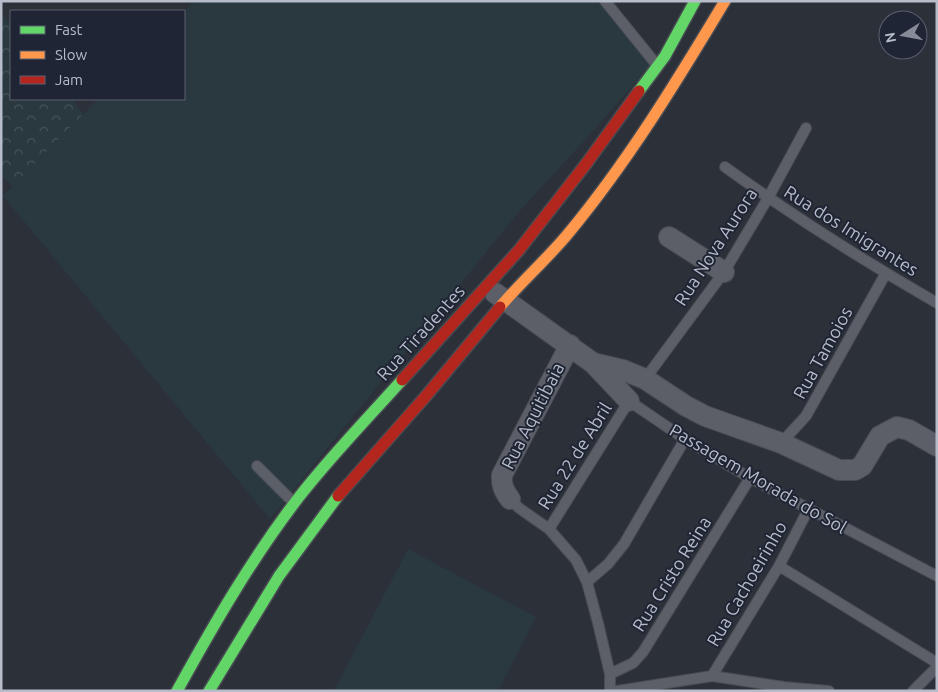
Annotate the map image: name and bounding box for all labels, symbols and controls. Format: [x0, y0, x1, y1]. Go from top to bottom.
legend [10, 10, 185, 100]
north arrow [878, 10, 928, 60]
text: Fast [55, 21, 83, 38]
text: N [881, 31, 899, 44]
text: Slow [55, 46, 88, 63]
text: Jam [55, 71, 83, 88]
street label: Rua dos Imigrantes [781, 181, 922, 279]
street label: Rua Nova Aurora [670, 184, 761, 309]
street label: Rua Tiradentes [372, 280, 468, 384]
street label: Rua Tamoios [789, 303, 856, 402]
street label: Rua Aquitibaia [497, 359, 567, 472]
street label: Rua 22 de Abril [533, 398, 615, 513]
street label: Passagem Morada do Sol [667, 419, 851, 537]
street label: Rua Cristo Reina [628, 512, 715, 635]
street label: Rua Cachoeirinho [702, 517, 790, 650]

